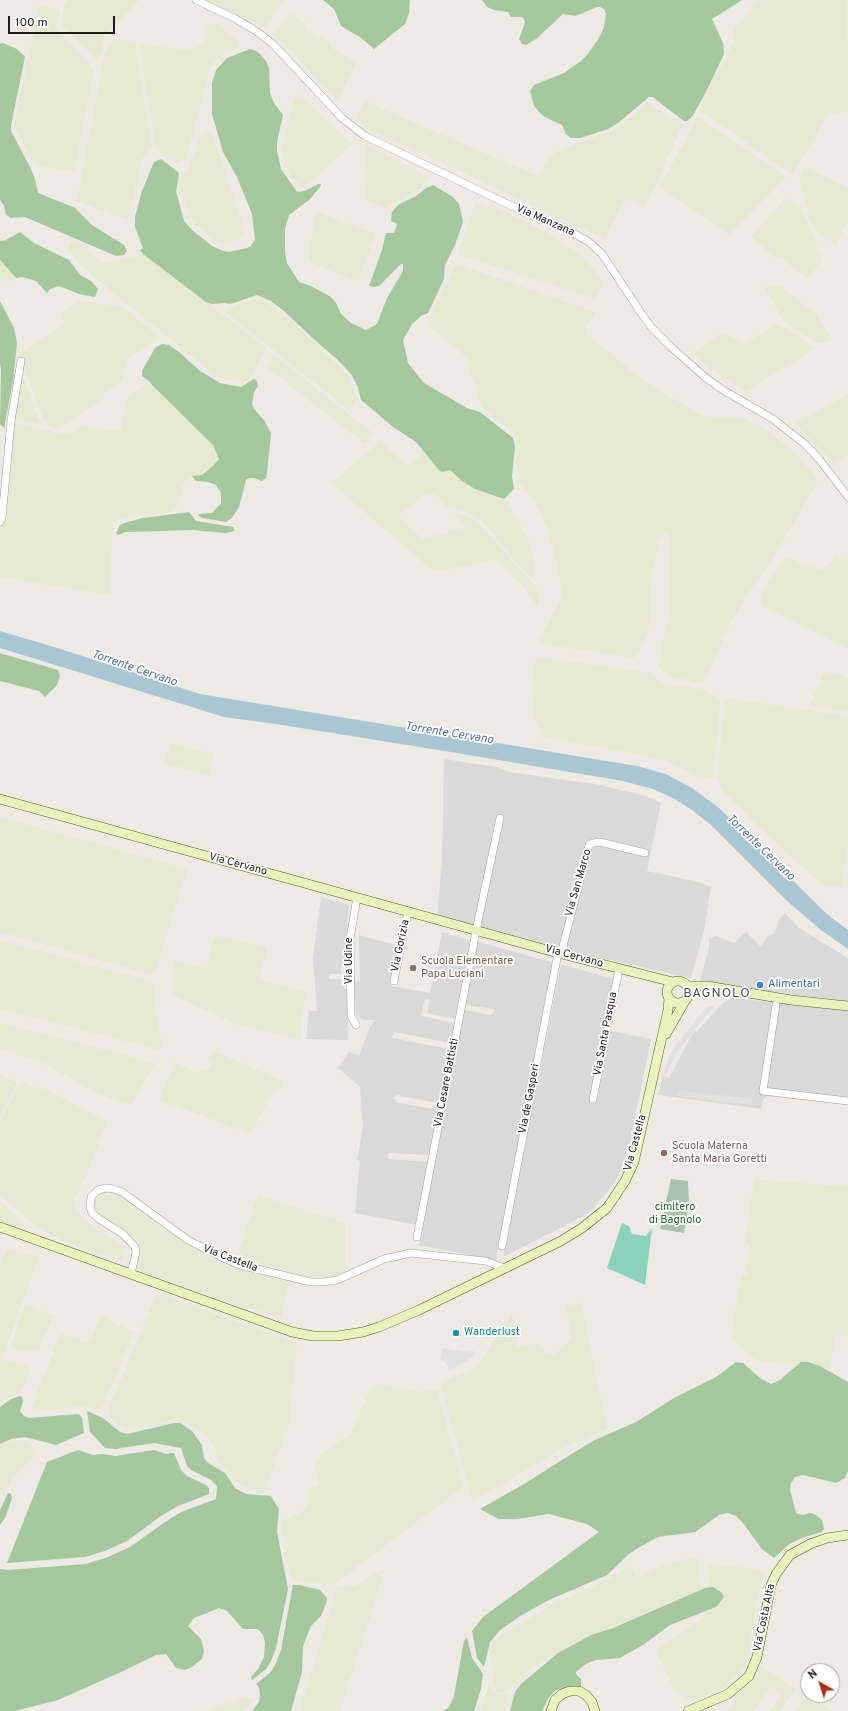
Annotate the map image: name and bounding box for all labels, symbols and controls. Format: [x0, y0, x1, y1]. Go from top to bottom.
scale bar [10, 8, 117, 34]
text: 100 m [15, 15, 48, 31]
street label: Via Manzana [514, 202, 576, 240]
water label: Torrente Cervano [89, 648, 179, 690]
water label: Torrente Cervano [404, 720, 494, 748]
water label: Torrente Cervano [723, 812, 797, 884]
street label: Via San Marco [563, 848, 595, 918]
street label: Via Cervano [207, 851, 269, 879]
street label: Via Gorizia [389, 919, 413, 973]
street label: Via Udine [343, 937, 357, 985]
street label: Via Cervano [543, 943, 605, 971]
place label: Scuola Elementare Papa Luciani [421, 955, 513, 981]
marker: Scuola Elementare Papa Luciani [408, 963, 418, 973]
place label: Alimentari [768, 978, 820, 992]
marker: Alimentari [755, 980, 765, 990]
district label: BAGNOLO [683, 986, 751, 1002]
street label: Via Santa Pasqua [591, 991, 621, 1077]
street label: Via Cesare Battisti [432, 1037, 462, 1129]
street label: Via de Gasperi [517, 1063, 543, 1135]
street label: Via Castella [622, 1113, 650, 1173]
place label: Scuola Materna Santa Maria Goretti [672, 1140, 767, 1166]
marker: Scuola Materna Santa Maria Goretti [659, 1148, 669, 1158]
park label: cimitero di Bagnolo [649, 1201, 701, 1227]
street label: Via Castella [201, 1242, 259, 1276]
place label: Wanderlust [464, 1326, 520, 1340]
marker: Wanderlust [451, 1328, 461, 1338]
street label: Via Costa Alta [751, 1583, 779, 1653]
north arrow [800, 1663, 840, 1703]
text: N [806, 1667, 821, 1682]

